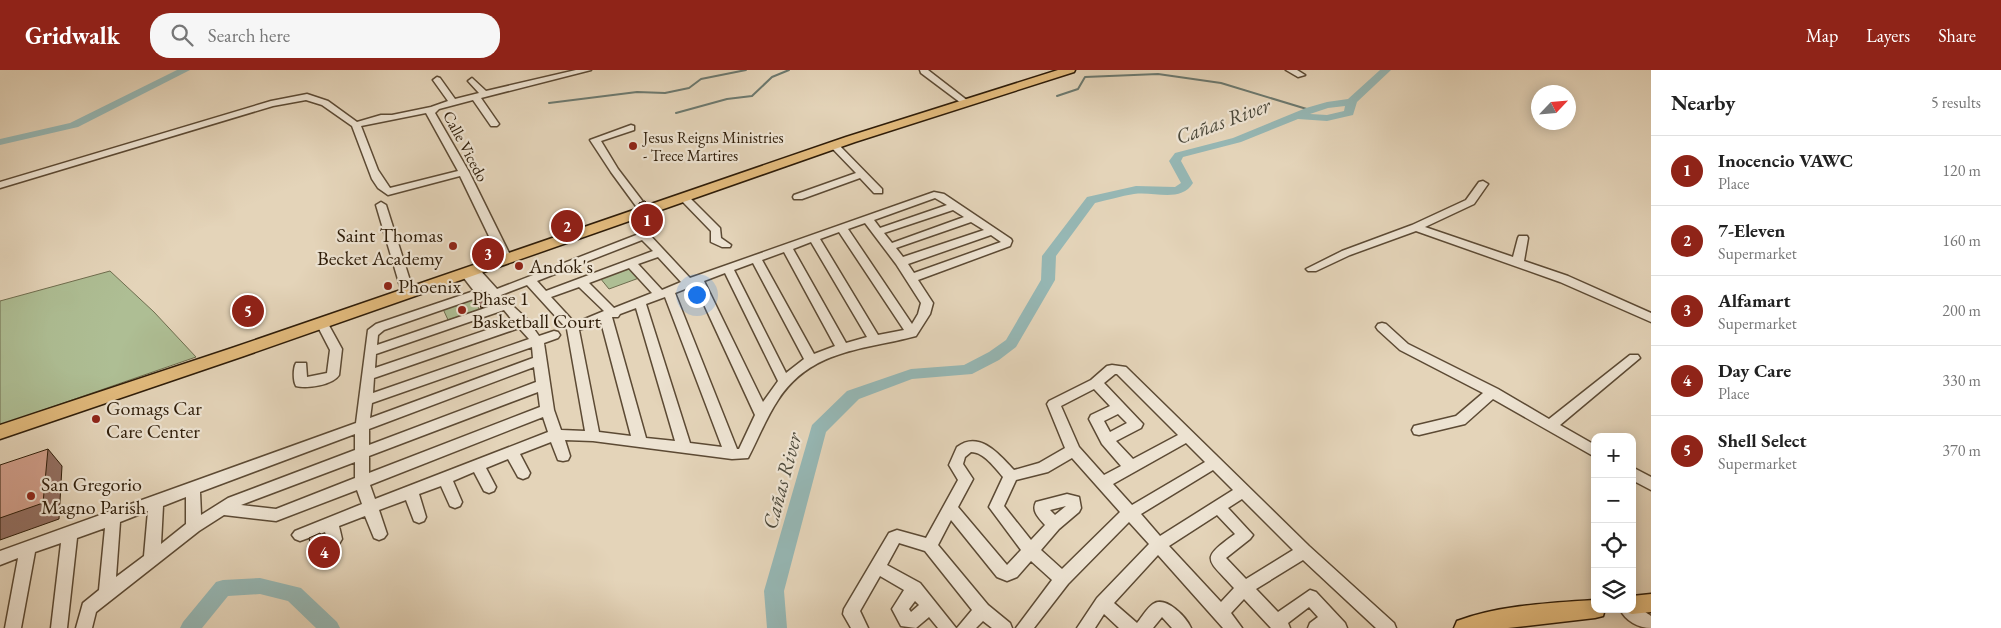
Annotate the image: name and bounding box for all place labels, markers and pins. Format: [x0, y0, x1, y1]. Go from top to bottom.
place label: Jesus Reigns Ministries - Trece Martires [641, 127, 784, 166]
marker: Jesus Reigns Ministries - Trece Martires [627, 140, 639, 152]
pin: 1 [631, 201, 663, 239]
pin: 2 [551, 207, 583, 245]
place label: Saint Thomas Becket Academy [317, 222, 443, 271]
pin: 3 [472, 235, 504, 273]
marker: Saint Thomas Becket Academy [447, 240, 459, 252]
place label: Andok's [528, 253, 593, 279]
marker: Andok's [513, 260, 525, 272]
place label: Phoenix [398, 273, 461, 299]
marker: Phoenix [382, 280, 394, 292]
place label: Phase 1 Basketball Court [472, 285, 601, 334]
pin: 5 [232, 292, 264, 330]
marker: Phase 1 Basketball Court [456, 304, 468, 316]
place label: Gomags Car Care Center [106, 395, 202, 444]
marker: Gomags Car Care Center [90, 413, 102, 425]
place label: San Gregorio Magno Parish [41, 471, 146, 520]
marker: San Gregorio Magno Parish [25, 490, 37, 502]
pin: 4 [308, 533, 340, 571]

